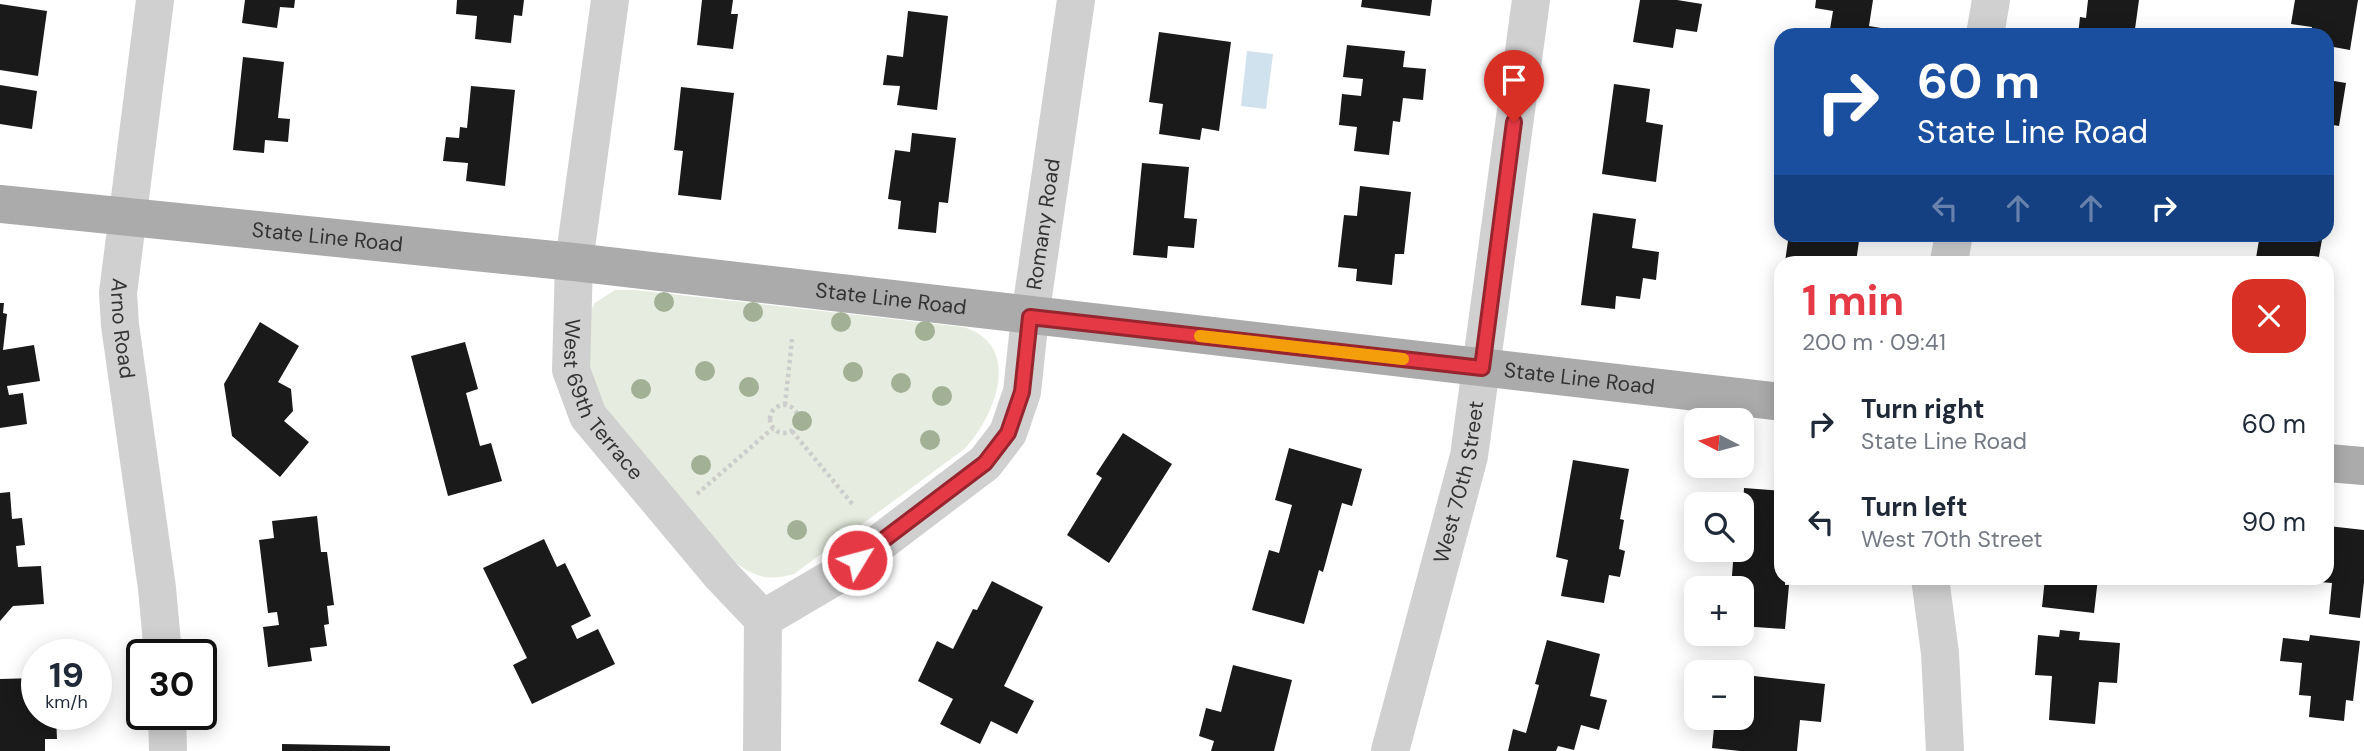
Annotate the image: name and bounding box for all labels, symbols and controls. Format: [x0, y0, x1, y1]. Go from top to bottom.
text: 60 m [1917, 49, 2040, 113]
pin [1484, 50, 1544, 122]
icon: right [1802, 56, 1893, 147]
icon: arrive [1495, 61, 1533, 99]
text: State Line Road [1917, 111, 2148, 153]
street label: Romany Road [1020, 157, 1067, 292]
icon: left [1926, 189, 1964, 227]
icon: ahead [1999, 189, 2037, 227]
icon: ahead [2072, 189, 2110, 227]
icon: right [2145, 189, 2183, 227]
street label: State Line Road [250, 216, 404, 259]
text: 1 min [1802, 273, 1904, 328]
street label: State Line Road [814, 276, 968, 321]
street label: Arno Road [104, 277, 141, 380]
button: close [2232, 279, 2306, 353]
street label: West 69th Terrace [557, 318, 650, 486]
text: 200 m · 09:41 [1802, 327, 1946, 357]
street label: State Line Road [1502, 356, 1656, 401]
text: Turn right [1861, 392, 1985, 426]
street label: West 70th Street [1427, 399, 1490, 566]
icon: right [1802, 405, 1840, 443]
text: 60 m [2242, 407, 2306, 441]
north arrow [1684, 408, 1754, 478]
map controls [1684, 408, 1754, 730]
text: State Line Road [1861, 426, 2027, 456]
text: Turn left [1861, 490, 1968, 524]
button: search [1684, 492, 1754, 562]
icon: left [1802, 503, 1840, 541]
text: 90 m [2242, 505, 2306, 539]
position arrow [820, 523, 894, 597]
text: West 70th Street [1861, 524, 2043, 554]
button: + [1684, 576, 1754, 646]
speed limit sign: 30 [126, 639, 217, 730]
text: 19 [49, 652, 84, 698]
button: − [1684, 660, 1754, 730]
text: km/h [45, 690, 88, 714]

